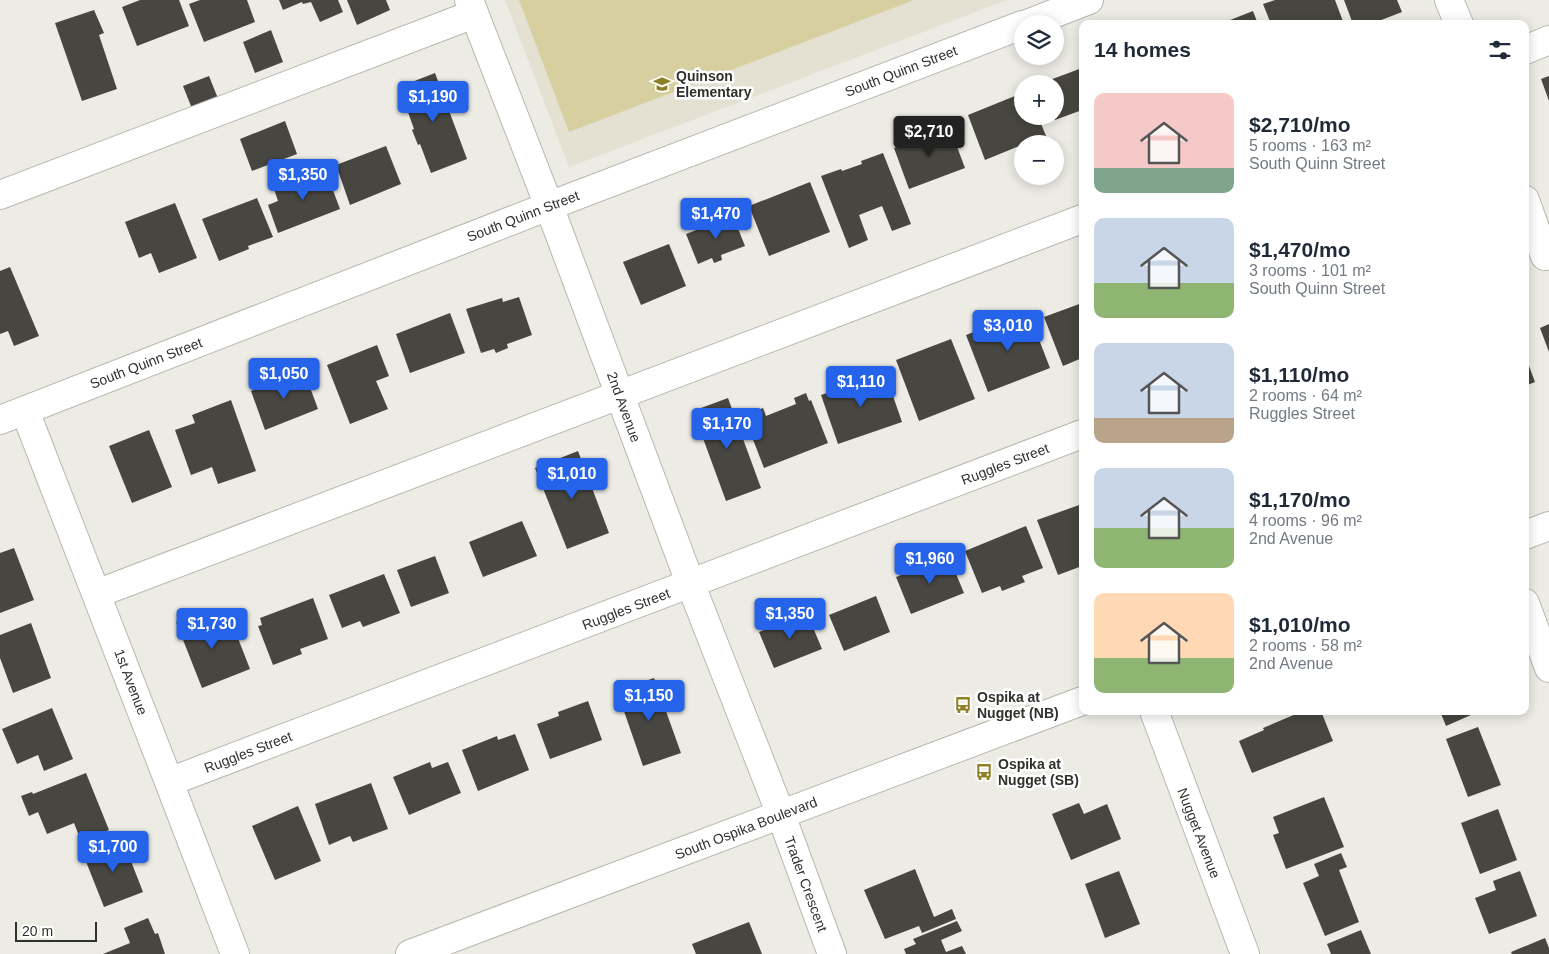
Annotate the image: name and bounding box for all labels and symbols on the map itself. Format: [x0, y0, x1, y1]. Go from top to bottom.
street label: South Quinn Street [843, 42, 960, 100]
place label: Quinson Elementary [676, 68, 752, 100]
school or university icon: Quinson Elementary [652, 74, 672, 94]
pin: $1,190 [392, 80, 474, 123]
pin: $2,710 [888, 116, 970, 158]
pin: $1,350 [262, 158, 344, 201]
street label: South Quinn Street [465, 187, 582, 245]
pin: $1,470 [675, 198, 757, 240]
pin: $3,010 [967, 310, 1049, 352]
street label: South Quinn Street [88, 334, 205, 392]
pin: $1,050 [243, 358, 325, 400]
pin: $1,110 [820, 366, 902, 408]
street label: 2nd Avenue [604, 370, 644, 445]
pin: $1,170 [686, 408, 768, 450]
street label: Ruggles Street [959, 440, 1051, 488]
pin: $1,010 [531, 458, 613, 500]
pin: $1,960 [889, 542, 971, 585]
street label: Ruggles Street [580, 585, 672, 633]
pin: $1,350 [749, 598, 831, 640]
pin: $1,730 [171, 608, 253, 650]
street label: 1st Avenue [111, 647, 151, 717]
pin: $1,150 [608, 680, 690, 722]
place label: Ospika at Nugget (NB) [977, 689, 1059, 721]
bus stop icon: Ospika at Nugget (NB) [953, 695, 973, 715]
street label: Ruggles Street [202, 728, 294, 776]
place label: Ospika at Nugget (SB) [998, 756, 1079, 788]
bus stop icon: Ospika at Nugget (SB) [974, 762, 994, 782]
street label: Nugget Avenue [1174, 786, 1224, 881]
street label: South Ospika Boulevard [673, 793, 819, 863]
pin: $1,700 [72, 830, 154, 873]
street label: Trader Crescent [781, 834, 831, 934]
scale bar [15, 919, 98, 942]

